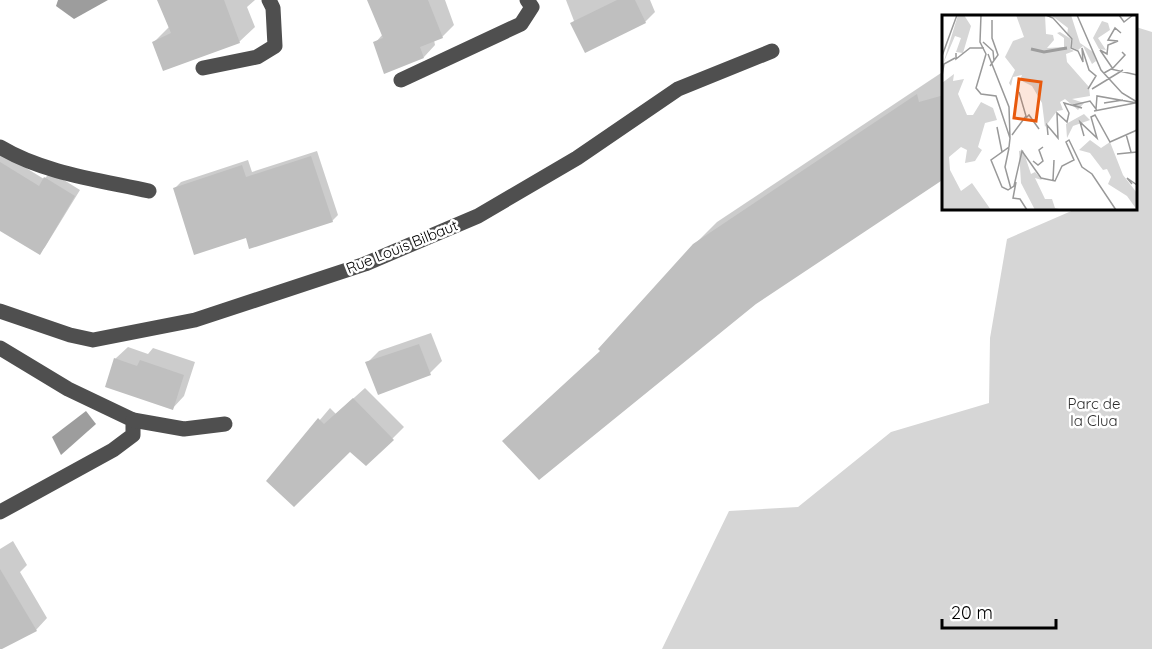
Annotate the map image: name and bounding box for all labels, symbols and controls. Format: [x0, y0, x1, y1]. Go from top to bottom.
inset map [942, 15, 1137, 210]
street label: Rue Louis Bilbaut [343, 215, 461, 278]
park label: Parc de la Clua [1068, 394, 1120, 430]
scale bar [942, 592, 1056, 630]
text: 20 m [951, 601, 993, 624]

